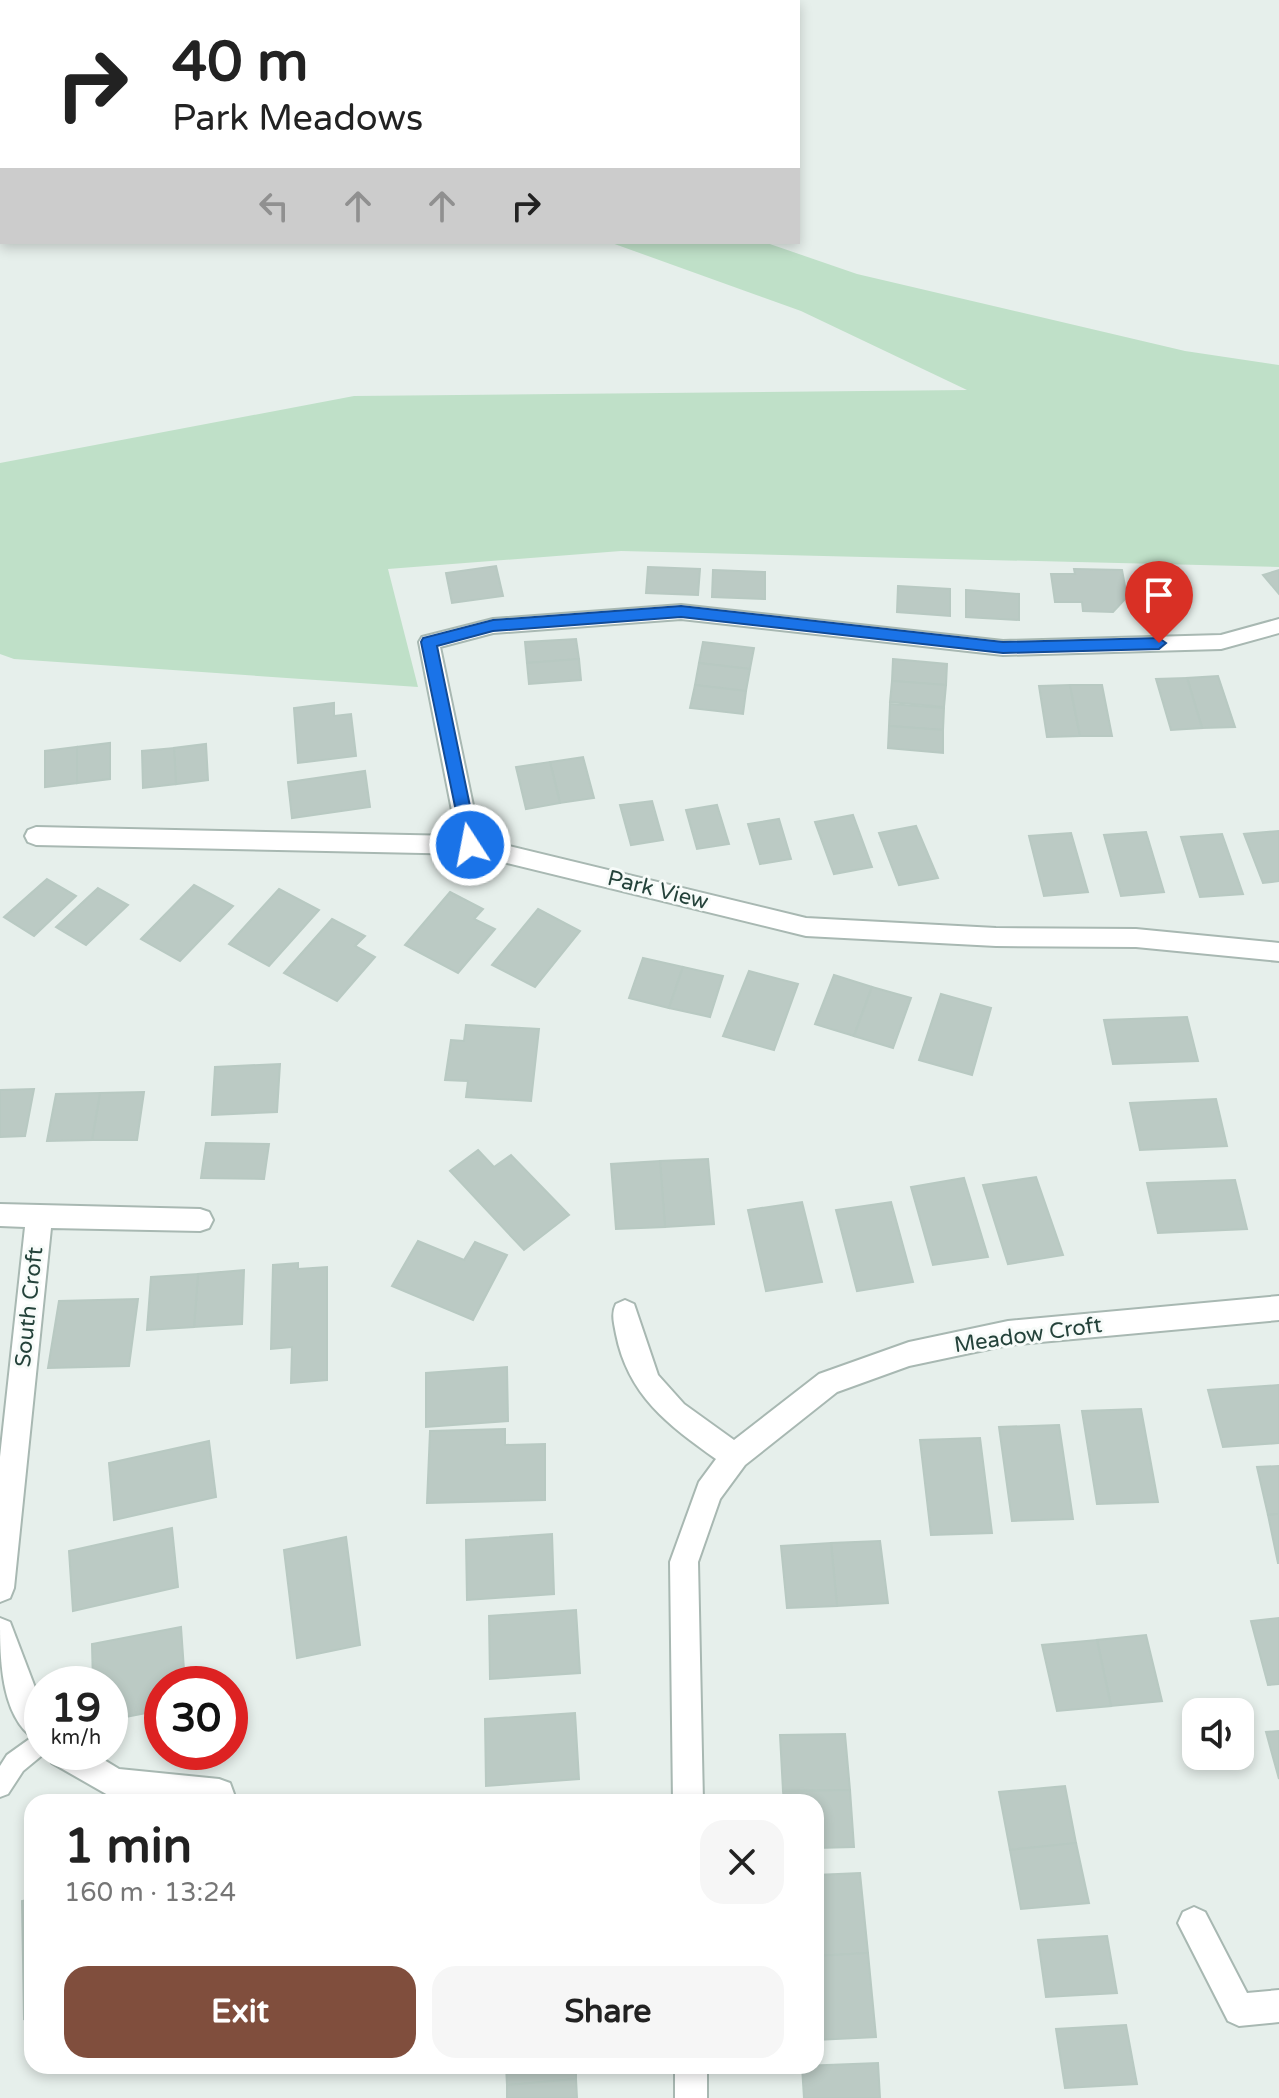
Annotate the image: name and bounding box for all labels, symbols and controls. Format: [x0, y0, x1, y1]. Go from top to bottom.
text: 40 m [172, 29, 308, 96]
icon: right [40, 32, 144, 136]
text: Park Meadows [172, 97, 423, 140]
icon: left [252, 184, 296, 228]
icon: ahead [336, 184, 380, 228]
icon: ahead [420, 184, 464, 228]
icon: right [504, 184, 548, 228]
pin [1125, 561, 1193, 643]
icon: arrive [1137, 573, 1181, 617]
position arrow [428, 803, 512, 887]
street label: Park View [605, 865, 711, 915]
street label: South Croft [10, 1246, 48, 1368]
street label: Meadow Croft [952, 1312, 1104, 1358]
speed limit sign: 30 [144, 1666, 248, 1770]
text: 19 [51, 1684, 101, 1732]
map controls [1182, 1698, 1254, 1770]
button: sound [1182, 1698, 1254, 1770]
text: km/h [51, 1726, 101, 1750]
text: 1 min [64, 1818, 192, 1876]
button: close [700, 1820, 784, 1904]
text: 160 m · 13:24 [64, 1877, 236, 1908]
button: Exit [64, 1966, 416, 2058]
button: Share [432, 1966, 784, 2058]

